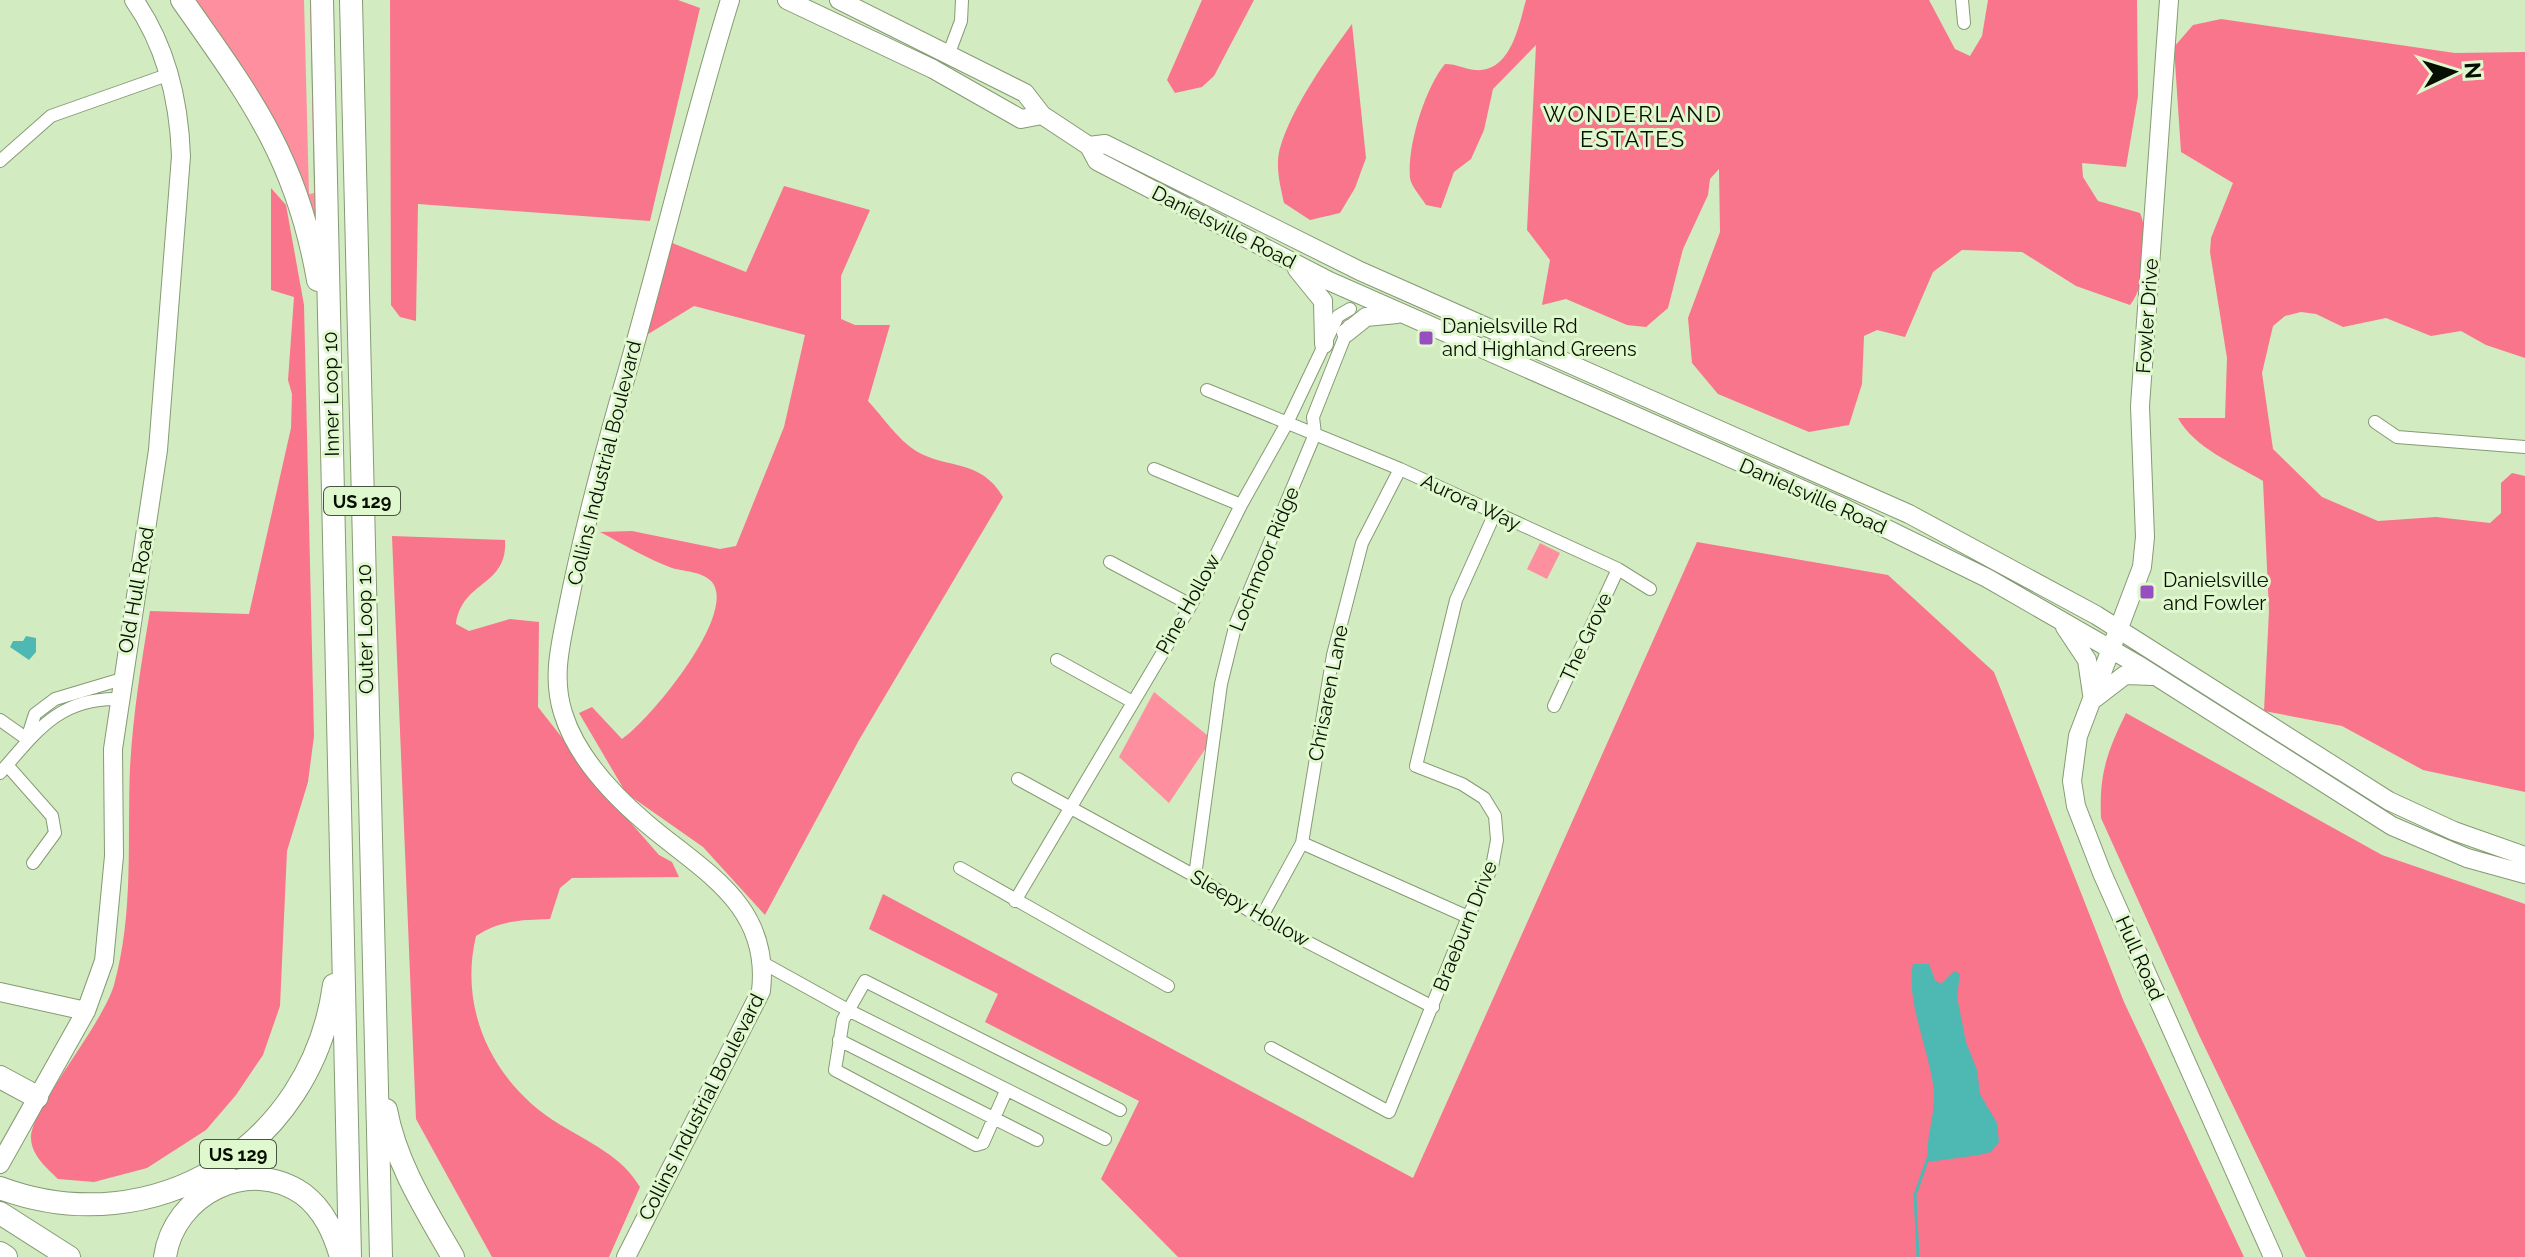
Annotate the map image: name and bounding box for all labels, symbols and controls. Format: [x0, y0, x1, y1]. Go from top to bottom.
north arrow [2413, 32, 2493, 112]
text: N [2459, 61, 2487, 80]
district label: WONDERLAND ESTATES [1543, 101, 1723, 152]
street label: Danielsville Road [1148, 180, 1300, 274]
street label: Fowler Drive [2131, 257, 2163, 374]
place label: Danielsville Rd and Highland Greens [1442, 314, 1637, 361]
marker: Danielsville Rd and Highland Greens [1417, 329, 1435, 347]
street label: Inner Loop 10 [318, 331, 344, 457]
street label: Collins Industrial Boulevard [562, 338, 646, 588]
street label: Danielsville Road [1736, 453, 1890, 539]
street label: Aurora Way [1417, 468, 1525, 536]
street label: Lochmoor Ridge [1224, 483, 1304, 635]
road number: US 129 [324, 487, 400, 515]
street label: Old Hull Road [113, 525, 159, 655]
street label: Pine Hollow [1151, 550, 1225, 658]
street label: Outer Loop 10 [352, 564, 378, 694]
place label: Danielsville and Fowler [2163, 568, 2269, 615]
marker: Danielsville and Fowler [2138, 583, 2156, 601]
street label: The Grove [1555, 589, 1617, 685]
street label: Chrisaren Lane [1303, 622, 1353, 763]
street label: Braeburn Drive [1428, 857, 1502, 995]
street label: Sleepy Hollow [1186, 864, 1314, 952]
street label: Hull Road [2111, 912, 2169, 1004]
street label: Collins Industrial Boulevard [633, 990, 769, 1224]
road number: US 129 [200, 1140, 276, 1168]

